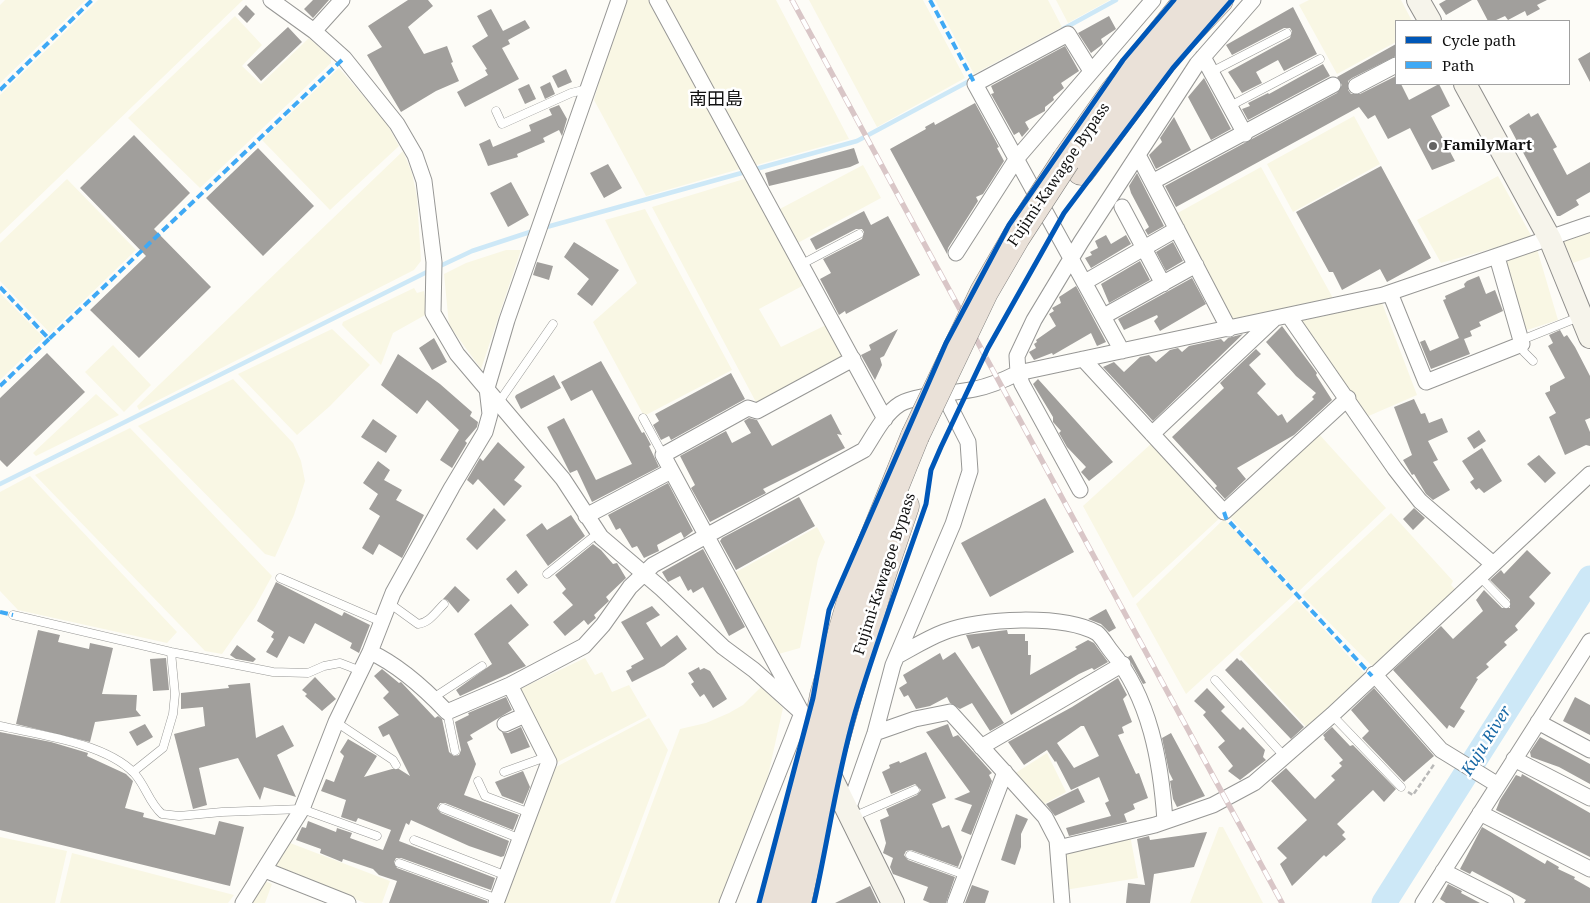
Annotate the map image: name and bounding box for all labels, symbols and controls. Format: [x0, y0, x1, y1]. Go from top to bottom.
legend [1395, 20, 1570, 85]
text: Cycle path [1442, 30, 1516, 50]
text: Path [1442, 55, 1474, 75]
district label: 南田島 [689, 89, 743, 111]
street label: Fujimi-Kawagoe Bypass [1004, 100, 1114, 250]
place label: FamilyMart [1443, 137, 1532, 155]
marker: FamilyMart [1427, 140, 1439, 152]
street label: Fujimi-Kawagoe Bypass [850, 491, 920, 657]
water label: Kuju River [1458, 703, 1516, 779]

